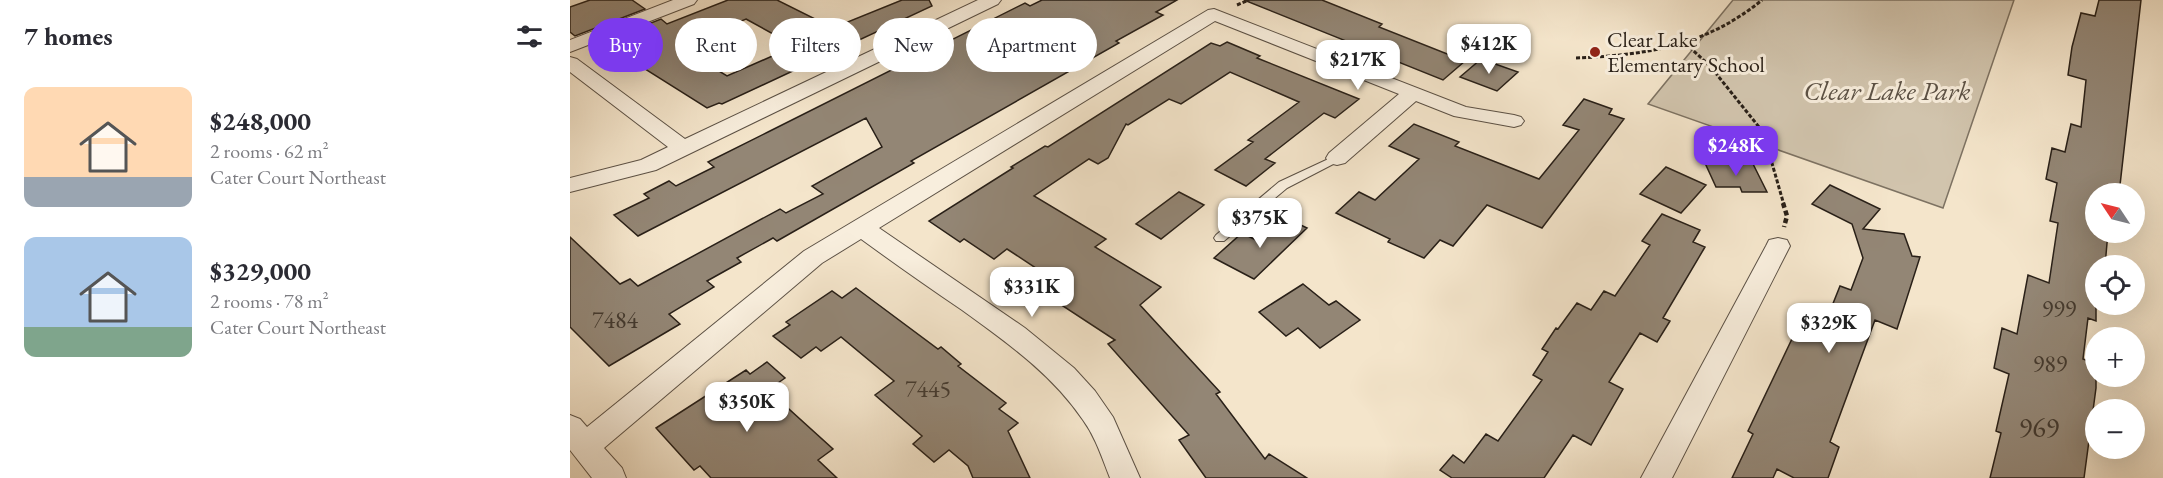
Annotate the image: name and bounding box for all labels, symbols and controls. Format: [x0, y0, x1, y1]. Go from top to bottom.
chip: Buy [588, 18, 663, 72]
chip: Rent [675, 18, 757, 72]
chip: Filters [769, 18, 861, 72]
chip: New [873, 18, 954, 72]
chip: Apartment [966, 18, 1097, 72]
text: 7 homes [24, 19, 113, 53]
icon: filters [513, 20, 546, 53]
pin: $412K [1447, 24, 1531, 75]
place label: Clear Lake Elementary School [1607, 25, 1765, 79]
text: $412K [1461, 30, 1517, 56]
pin: $217K [1316, 40, 1400, 91]
marker: Clear Lake Elementary School [1588, 45, 1602, 59]
text: $217K [1330, 46, 1386, 72]
park label: Clear Lake Park [1804, 73, 1970, 108]
text: $248,000 [210, 104, 311, 138]
icon: home [72, 111, 144, 183]
pin: $248K [1694, 126, 1778, 177]
text: $248K [1708, 132, 1764, 158]
text: 2 rooms · 62 m² [210, 138, 329, 164]
text: Cater Court Northeast [210, 164, 386, 190]
north arrow [2085, 183, 2145, 243]
map controls [2085, 183, 2145, 459]
pin: $375K [1218, 198, 1302, 249]
text: $375K [1232, 204, 1288, 230]
text: $329,000 [210, 254, 311, 288]
button: locate [2085, 255, 2145, 315]
icon: home [72, 261, 144, 333]
pin: $331K [990, 267, 1074, 318]
text: $331K [1004, 273, 1060, 299]
text: 2 rooms · 78 m² [210, 288, 329, 314]
house number: 999 [2042, 293, 2077, 324]
pin: $329K [1787, 303, 1871, 354]
house number: 7484 [592, 304, 639, 335]
text: $329K [1801, 309, 1857, 335]
text: Cater Court Northeast [210, 314, 386, 340]
button: + [2085, 327, 2145, 387]
house number: 989 [2033, 348, 2068, 379]
house number: 7445 [905, 373, 951, 404]
pin: $350K [705, 382, 789, 433]
text: $350K [719, 388, 775, 414]
button: − [2085, 399, 2145, 459]
house number: 969 [2019, 409, 2059, 445]

